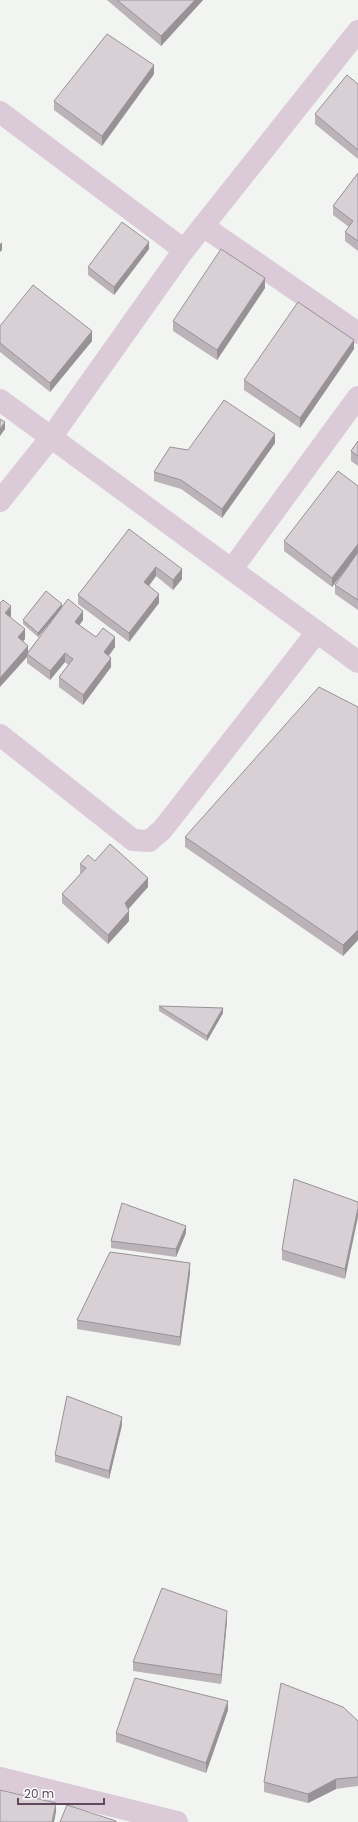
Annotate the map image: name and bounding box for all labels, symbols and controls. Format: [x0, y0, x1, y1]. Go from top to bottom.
scale bar [18, 1780, 104, 1806]
text: 20 m [24, 1785, 54, 1802]

